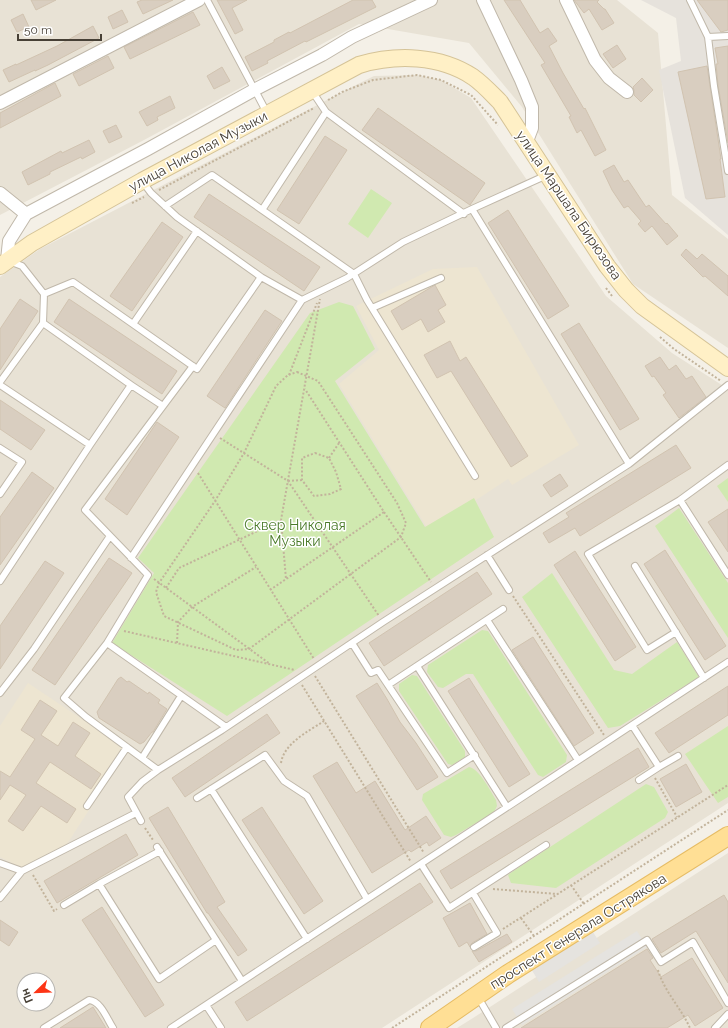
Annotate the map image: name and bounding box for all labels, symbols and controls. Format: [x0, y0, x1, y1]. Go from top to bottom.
scale bar [18, 16, 101, 42]
text: 50 m [24, 23, 52, 37]
street label: улица Николая Музыки [126, 108, 270, 194]
street label: улица Маршала Бирюзова [513, 127, 625, 283]
park label: Сквер Николая Музыки [244, 517, 346, 549]
street label: проспект Генерала Острякова [487, 870, 669, 992]
north arrow [16, 972, 56, 1012]
text: Пн [18, 986, 36, 1005]

